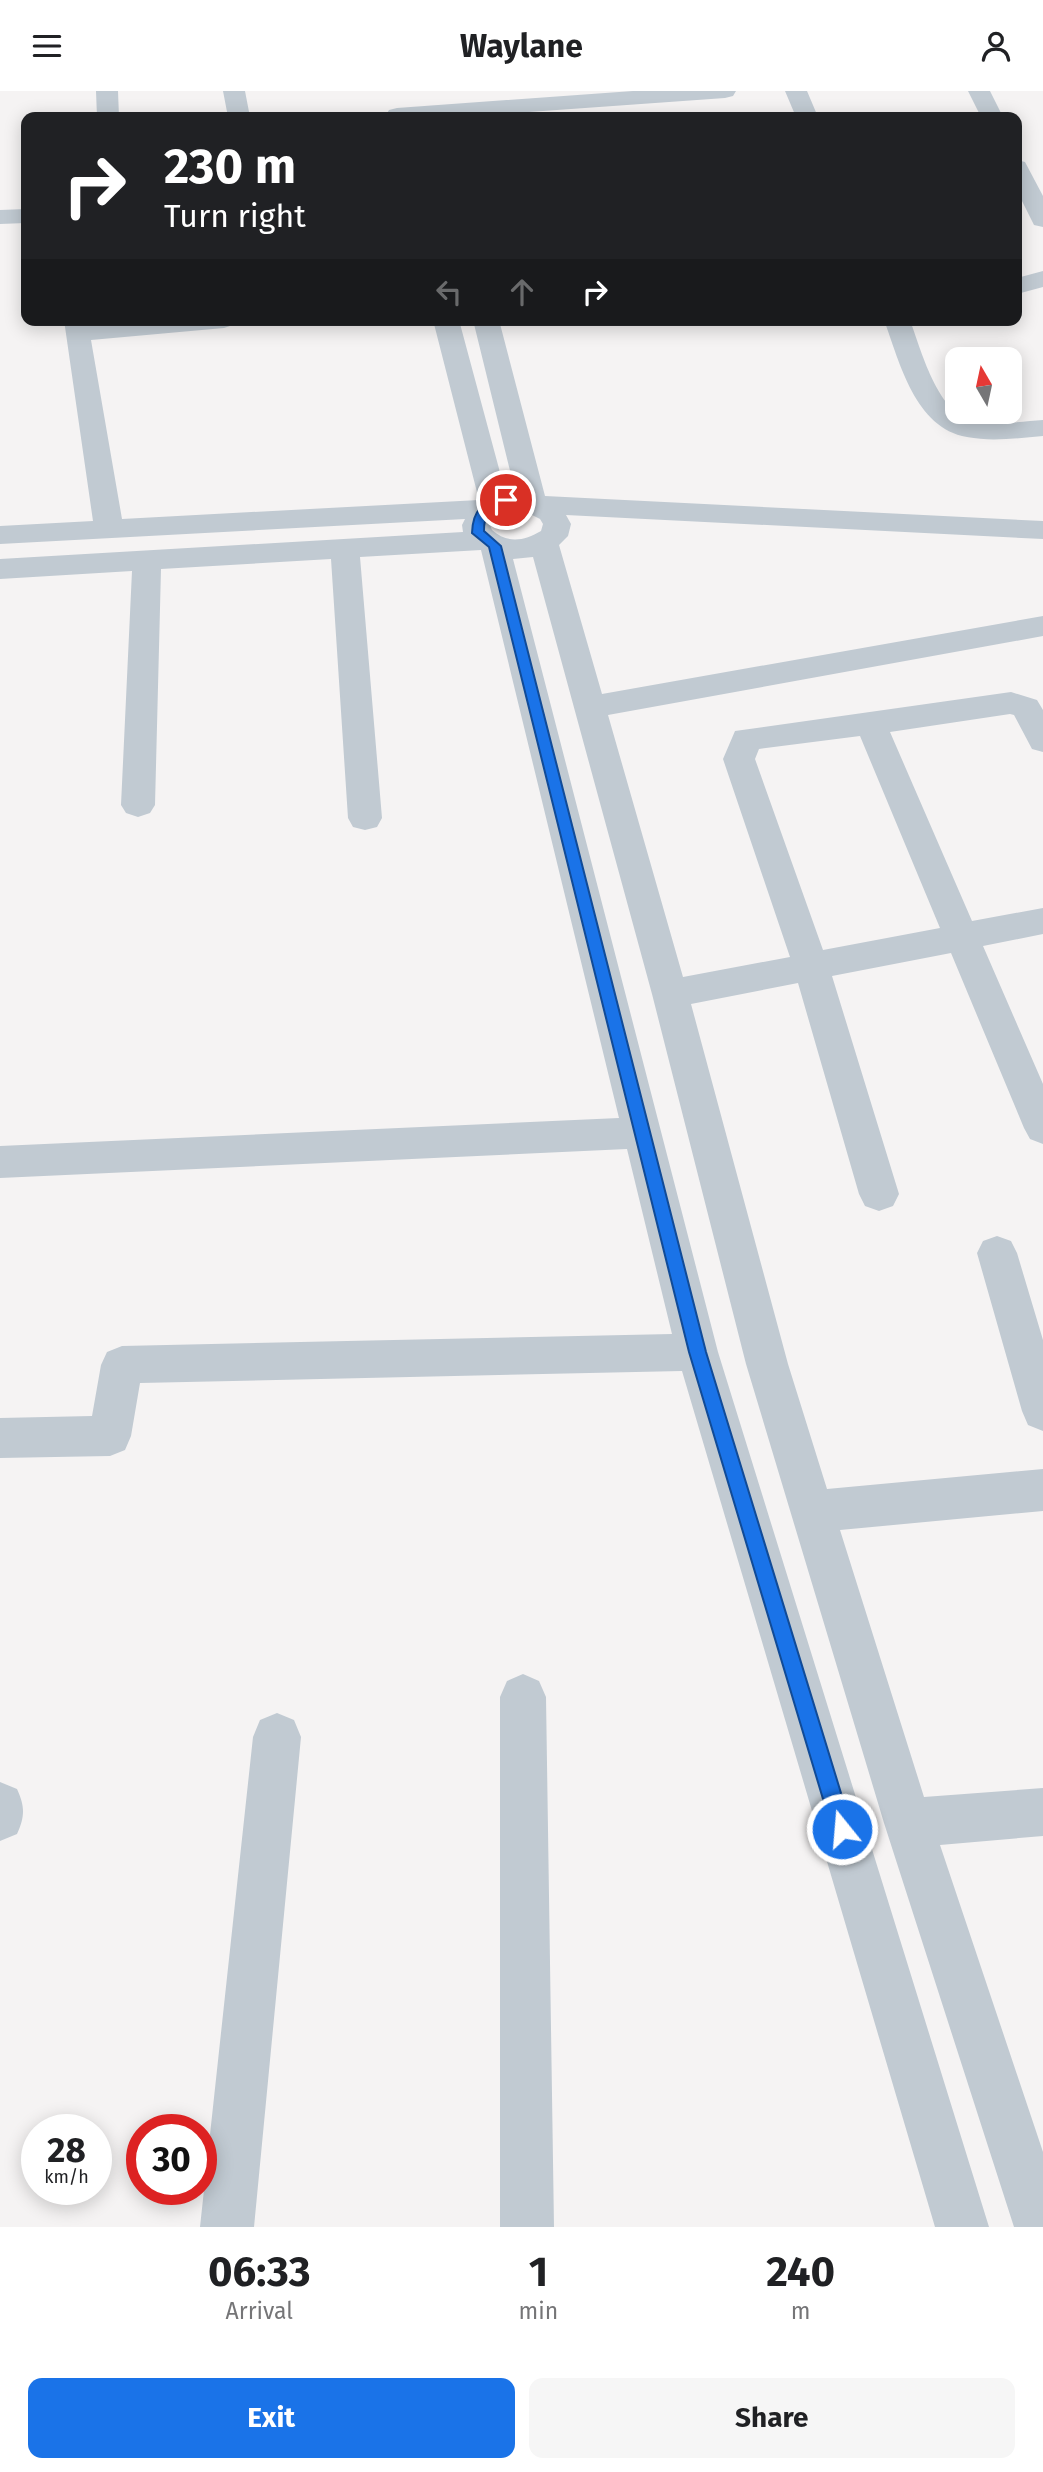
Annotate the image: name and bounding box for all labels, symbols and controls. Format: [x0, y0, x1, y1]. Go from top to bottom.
icon: menu [28, 27, 66, 65]
text: Waylane [460, 27, 583, 65]
icon: person [977, 27, 1015, 65]
text: 230 m [164, 137, 296, 196]
icon: right [49, 140, 140, 231]
text: Turn right [164, 197, 306, 235]
icon: left [430, 273, 468, 311]
icon: ahead [503, 273, 541, 311]
icon: right [576, 273, 614, 311]
north arrow [945, 347, 1022, 423]
map controls [945, 347, 1022, 424]
pin [476, 470, 536, 530]
icon: arrive [487, 481, 525, 519]
position arrow [805, 1792, 879, 1866]
speed limit sign: 30 [126, 2114, 217, 2205]
text: 28 [47, 2129, 86, 2171]
text: km/h [44, 2166, 89, 2188]
text: 06:33 [208, 2247, 311, 2297]
text: 1 [529, 2247, 548, 2297]
text: 240 [766, 2247, 835, 2297]
text: Arrival [226, 2297, 293, 2325]
text: min [519, 2297, 558, 2325]
text: m [791, 2297, 811, 2325]
button: Exit [28, 2378, 515, 2458]
button: Share [529, 2378, 1015, 2458]

